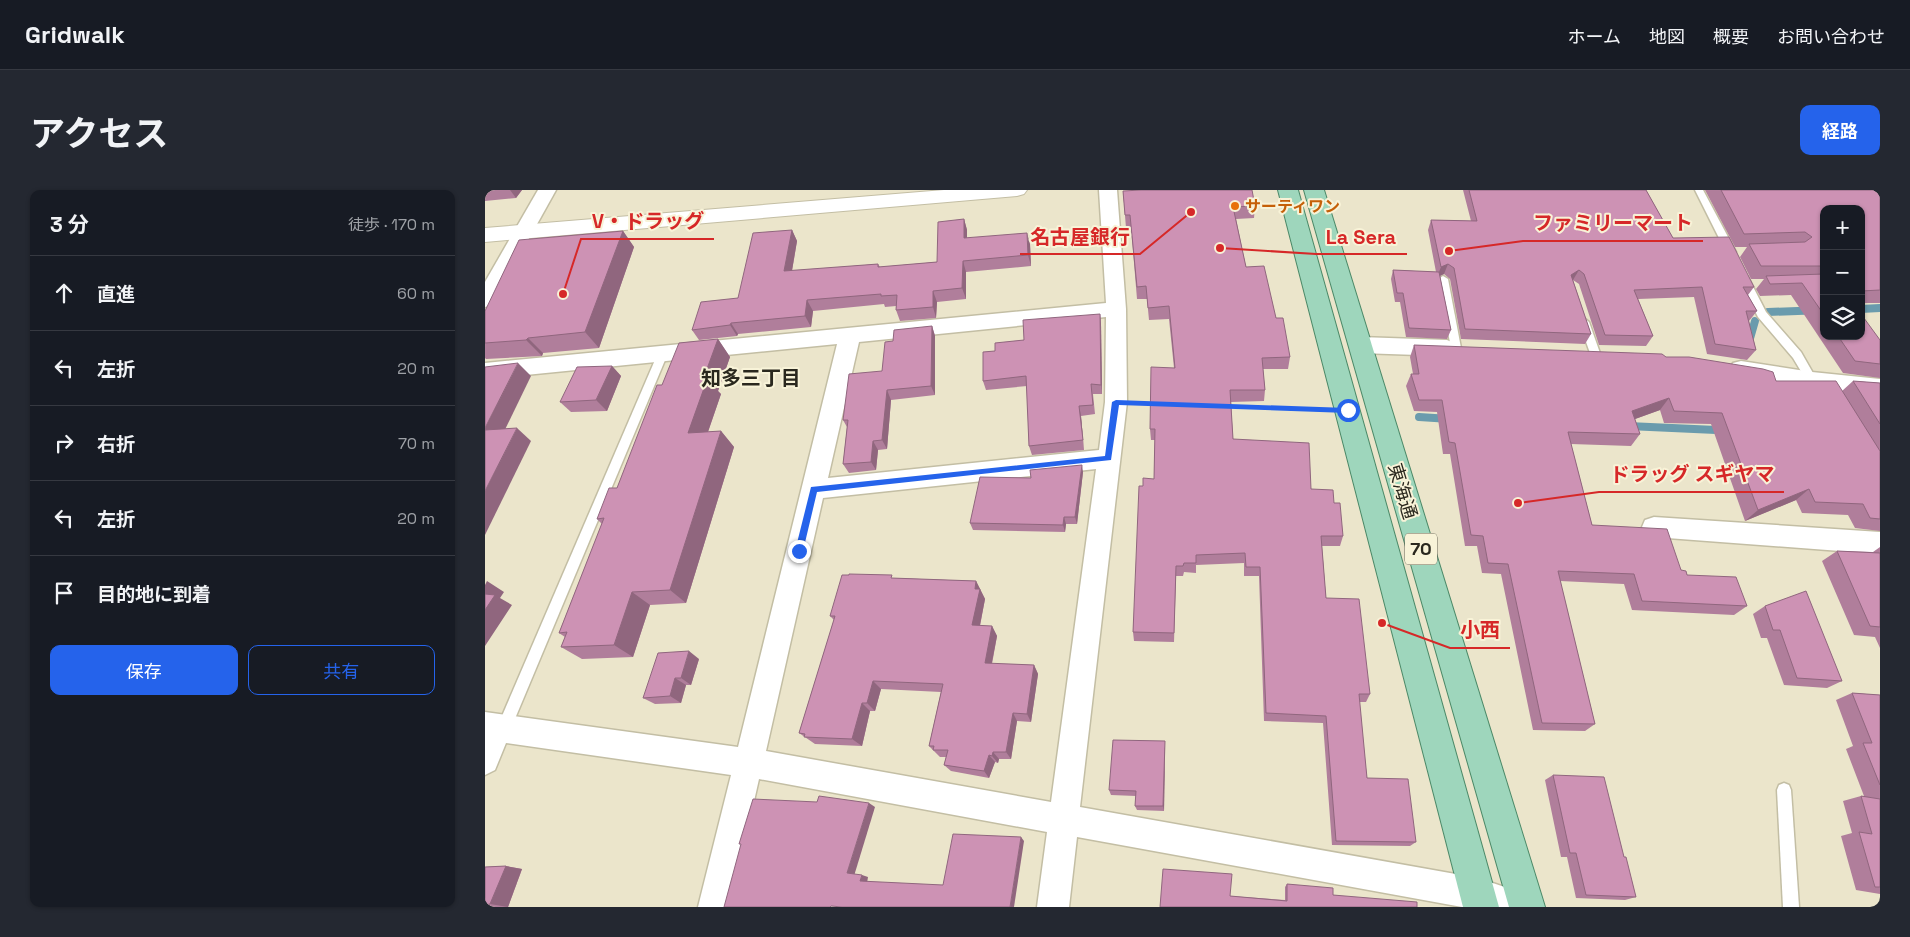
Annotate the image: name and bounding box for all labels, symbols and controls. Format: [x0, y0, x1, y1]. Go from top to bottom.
text: Gridwalk [25, 19, 125, 50]
text: ホーム [1568, 25, 1621, 48]
text: 地図 [1649, 25, 1685, 48]
text: 概要 [1713, 25, 1749, 48]
text: お問い合わせ [1777, 25, 1885, 48]
button: 経路 [1800, 105, 1880, 155]
text: アクセス [30, 112, 168, 156]
place label: サーティワン [1245, 196, 1340, 217]
marker: サーティワン [1229, 200, 1241, 212]
callout: V・ドラッグ [581, 204, 714, 239]
map controls [1820, 205, 1865, 340]
button: + [1820, 205, 1865, 250]
callout: ファミリーマート [1523, 206, 1703, 241]
text: V・ドラッグ [592, 208, 704, 234]
text: ファミリーマート [1533, 210, 1693, 236]
text: 3 分 [50, 211, 89, 238]
text: 徒歩 · 170 m [348, 214, 435, 235]
callout: 名古屋銀行 [1020, 219, 1140, 254]
callout: La Sera [1316, 219, 1407, 254]
text: 名古屋銀行 [1030, 224, 1130, 250]
text: La Sera [1326, 224, 1397, 250]
button: − [1820, 250, 1865, 295]
icon: ahead [50, 279, 78, 307]
text: 直進 [97, 282, 135, 307]
text: 60 m [397, 283, 435, 304]
button: layers [1820, 295, 1865, 340]
icon: left [50, 354, 78, 382]
text: 左折 [97, 357, 135, 382]
text: 20 m [397, 358, 435, 379]
district label: 知多三丁目 [701, 365, 801, 391]
route start [1337, 399, 1360, 422]
icon: right [50, 429, 78, 457]
text: 右折 [97, 432, 135, 457]
text: 70 m [398, 433, 435, 454]
callout: ドラッグ スギヤマ [1599, 457, 1784, 492]
street label: 東海通 [1382, 460, 1423, 522]
text: ドラッグ スギヤマ [1609, 461, 1775, 487]
icon: left [50, 504, 78, 532]
text: 左折 [97, 507, 135, 532]
text: 20 m [397, 508, 435, 529]
road number: 70 [1405, 534, 1437, 564]
route end [788, 540, 811, 563]
icon: arrive [50, 579, 78, 607]
text: 目的地に到着 [97, 582, 211, 607]
callout: 小西 [1450, 613, 1510, 648]
text: 小西 [1460, 617, 1500, 643]
button: 保存 [50, 645, 238, 695]
button: 共有 [248, 645, 435, 695]

